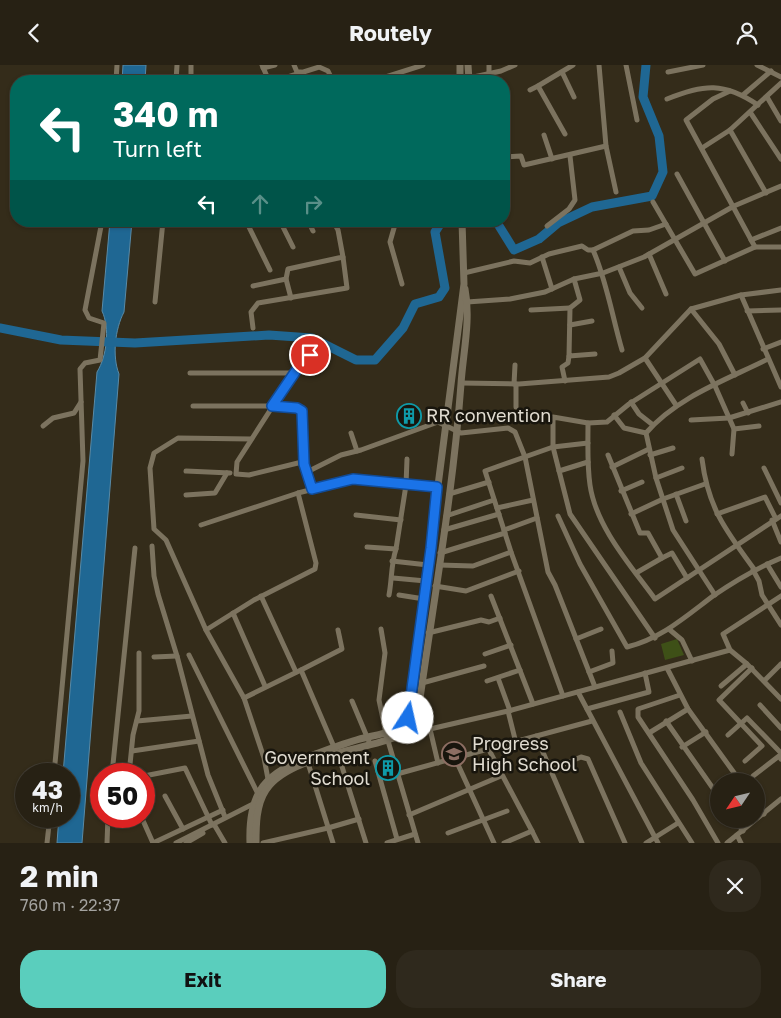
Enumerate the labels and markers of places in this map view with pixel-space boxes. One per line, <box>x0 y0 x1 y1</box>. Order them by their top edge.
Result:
pin <box>289 334 331 376</box>
building icon: RR convention <box>396 403 422 429</box>
place label: RR convention <box>426 404 551 426</box>
place label: Progress High School <box>472 732 577 775</box>
school or university icon: Progress High School <box>441 741 467 767</box>
place label: Government School <box>264 746 370 789</box>
building icon: Government School <box>375 755 401 781</box>

